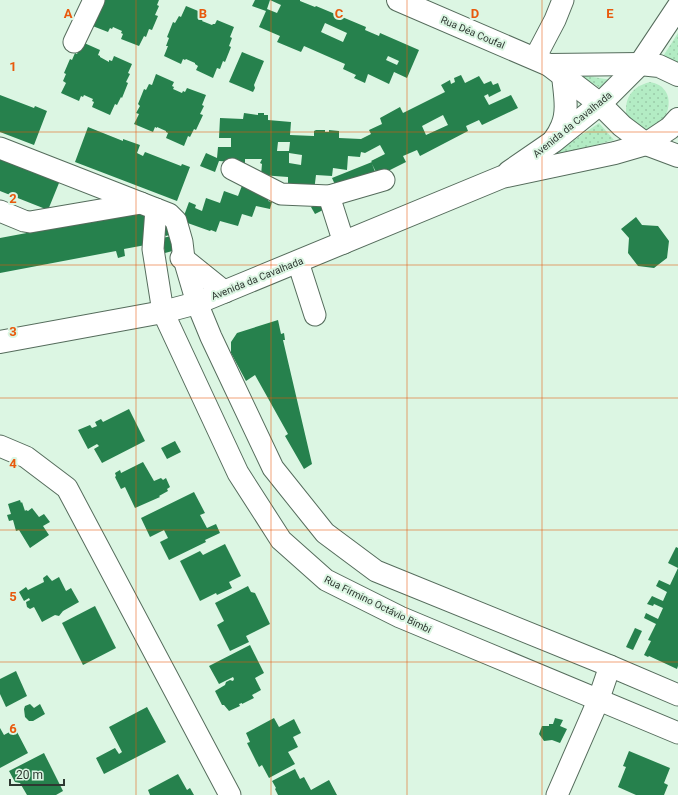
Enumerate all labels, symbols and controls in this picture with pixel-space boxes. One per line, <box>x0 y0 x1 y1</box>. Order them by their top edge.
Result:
text: A <box>64 6 73 21</box>
text: B <box>199 6 207 21</box>
text: C <box>335 6 344 21</box>
text: E <box>606 6 614 21</box>
street label: Rua Déa Coufal <box>439 13 507 51</box>
text: 1 <box>9 59 17 74</box>
street label: Avenida da Cavalhada <box>531 89 614 159</box>
text: 2 <box>9 191 17 206</box>
street label: Avenida da Cavalhada <box>210 255 305 302</box>
text: 3 <box>9 324 17 339</box>
text: 4 <box>9 456 17 471</box>
street label: Rua Firmino Octávio Bimbi <box>323 574 433 635</box>
text: 5 <box>9 589 17 604</box>
text: 6 <box>9 721 17 736</box>
scale bar <box>10 761 64 787</box>
text: 20 m <box>16 768 43 782</box>

